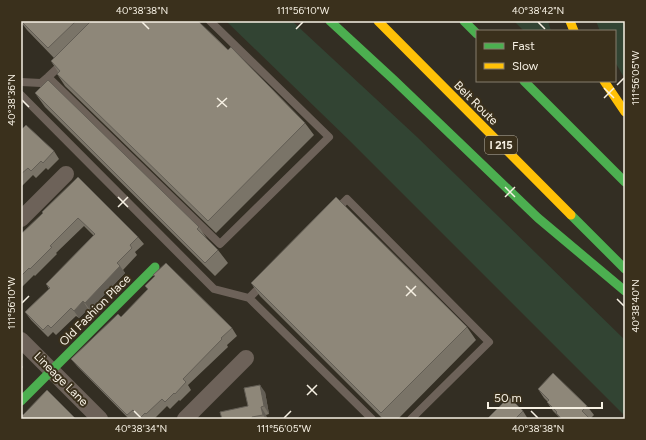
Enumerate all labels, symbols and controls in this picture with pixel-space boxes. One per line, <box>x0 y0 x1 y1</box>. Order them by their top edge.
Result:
text: 40°38'38"N <box>116 4 168 17</box>
text: 111°56'10"W <box>277 4 330 17</box>
text: 40°38'42"N <box>512 4 564 17</box>
legend <box>476 30 616 82</box>
text: Fast <box>512 39 535 53</box>
text: 111°56'05"W <box>629 50 642 105</box>
text: Slow <box>512 59 539 73</box>
text: 40°38'36"N <box>5 74 18 126</box>
street label: Belt Route <box>451 78 501 128</box>
road number: I 215 <box>485 136 517 154</box>
street label: Old Fashion Place <box>56 271 134 349</box>
text: 111°56'10"W <box>5 276 18 329</box>
text: 40°38'40"N <box>629 279 642 333</box>
street label: Lineage Lane <box>31 349 91 409</box>
scale bar <box>488 384 602 410</box>
text: 50 m <box>494 391 522 405</box>
text: 40°38'34"N <box>115 422 167 435</box>
text: 111°56'05"W <box>257 422 312 435</box>
text: 40°38'38"N <box>512 422 564 435</box>

